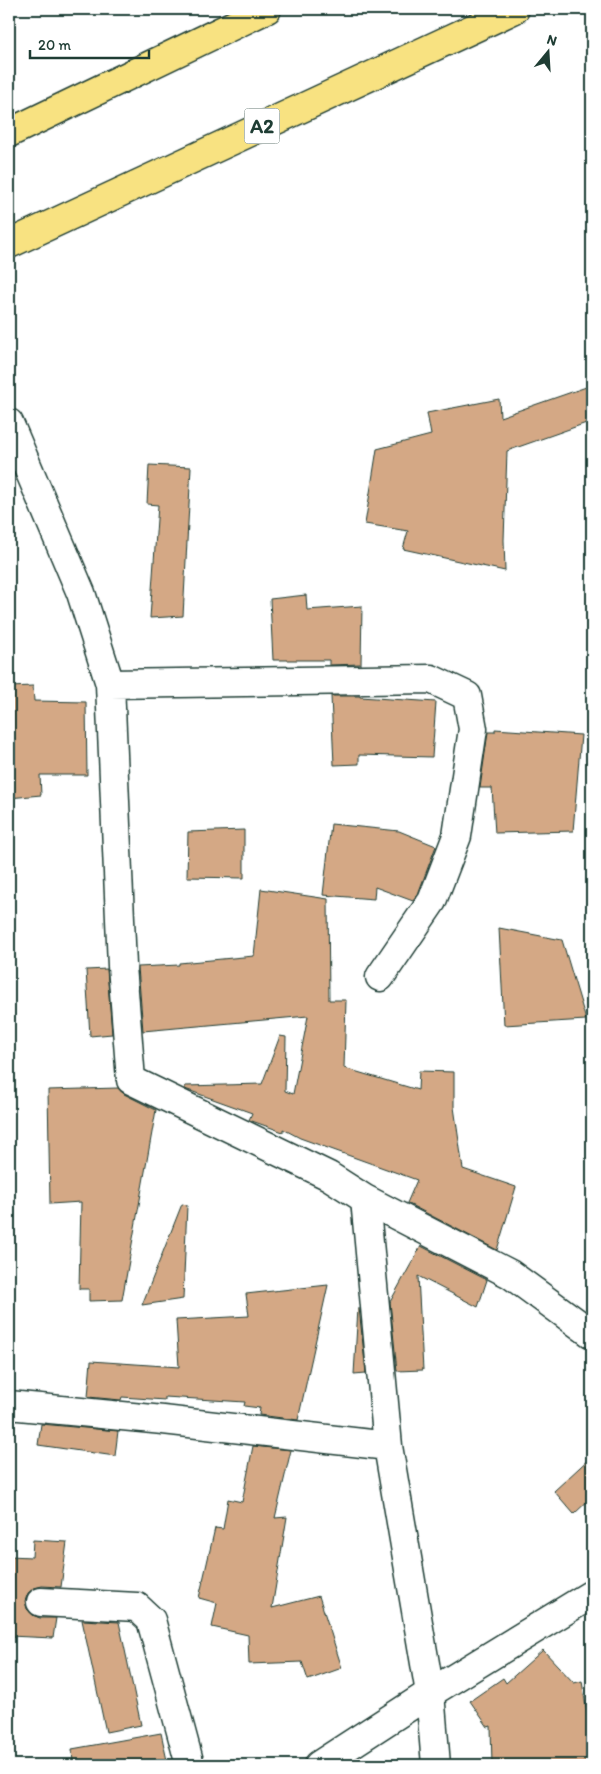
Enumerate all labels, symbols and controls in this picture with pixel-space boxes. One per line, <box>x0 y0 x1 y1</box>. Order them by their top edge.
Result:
scale bar <box>30 28 149 60</box>
north arrow <box>524 28 574 78</box>
text: N <box>545 31 559 50</box>
text: 20 m <box>38 36 72 54</box>
road number: A2 <box>244 108 280 144</box>

